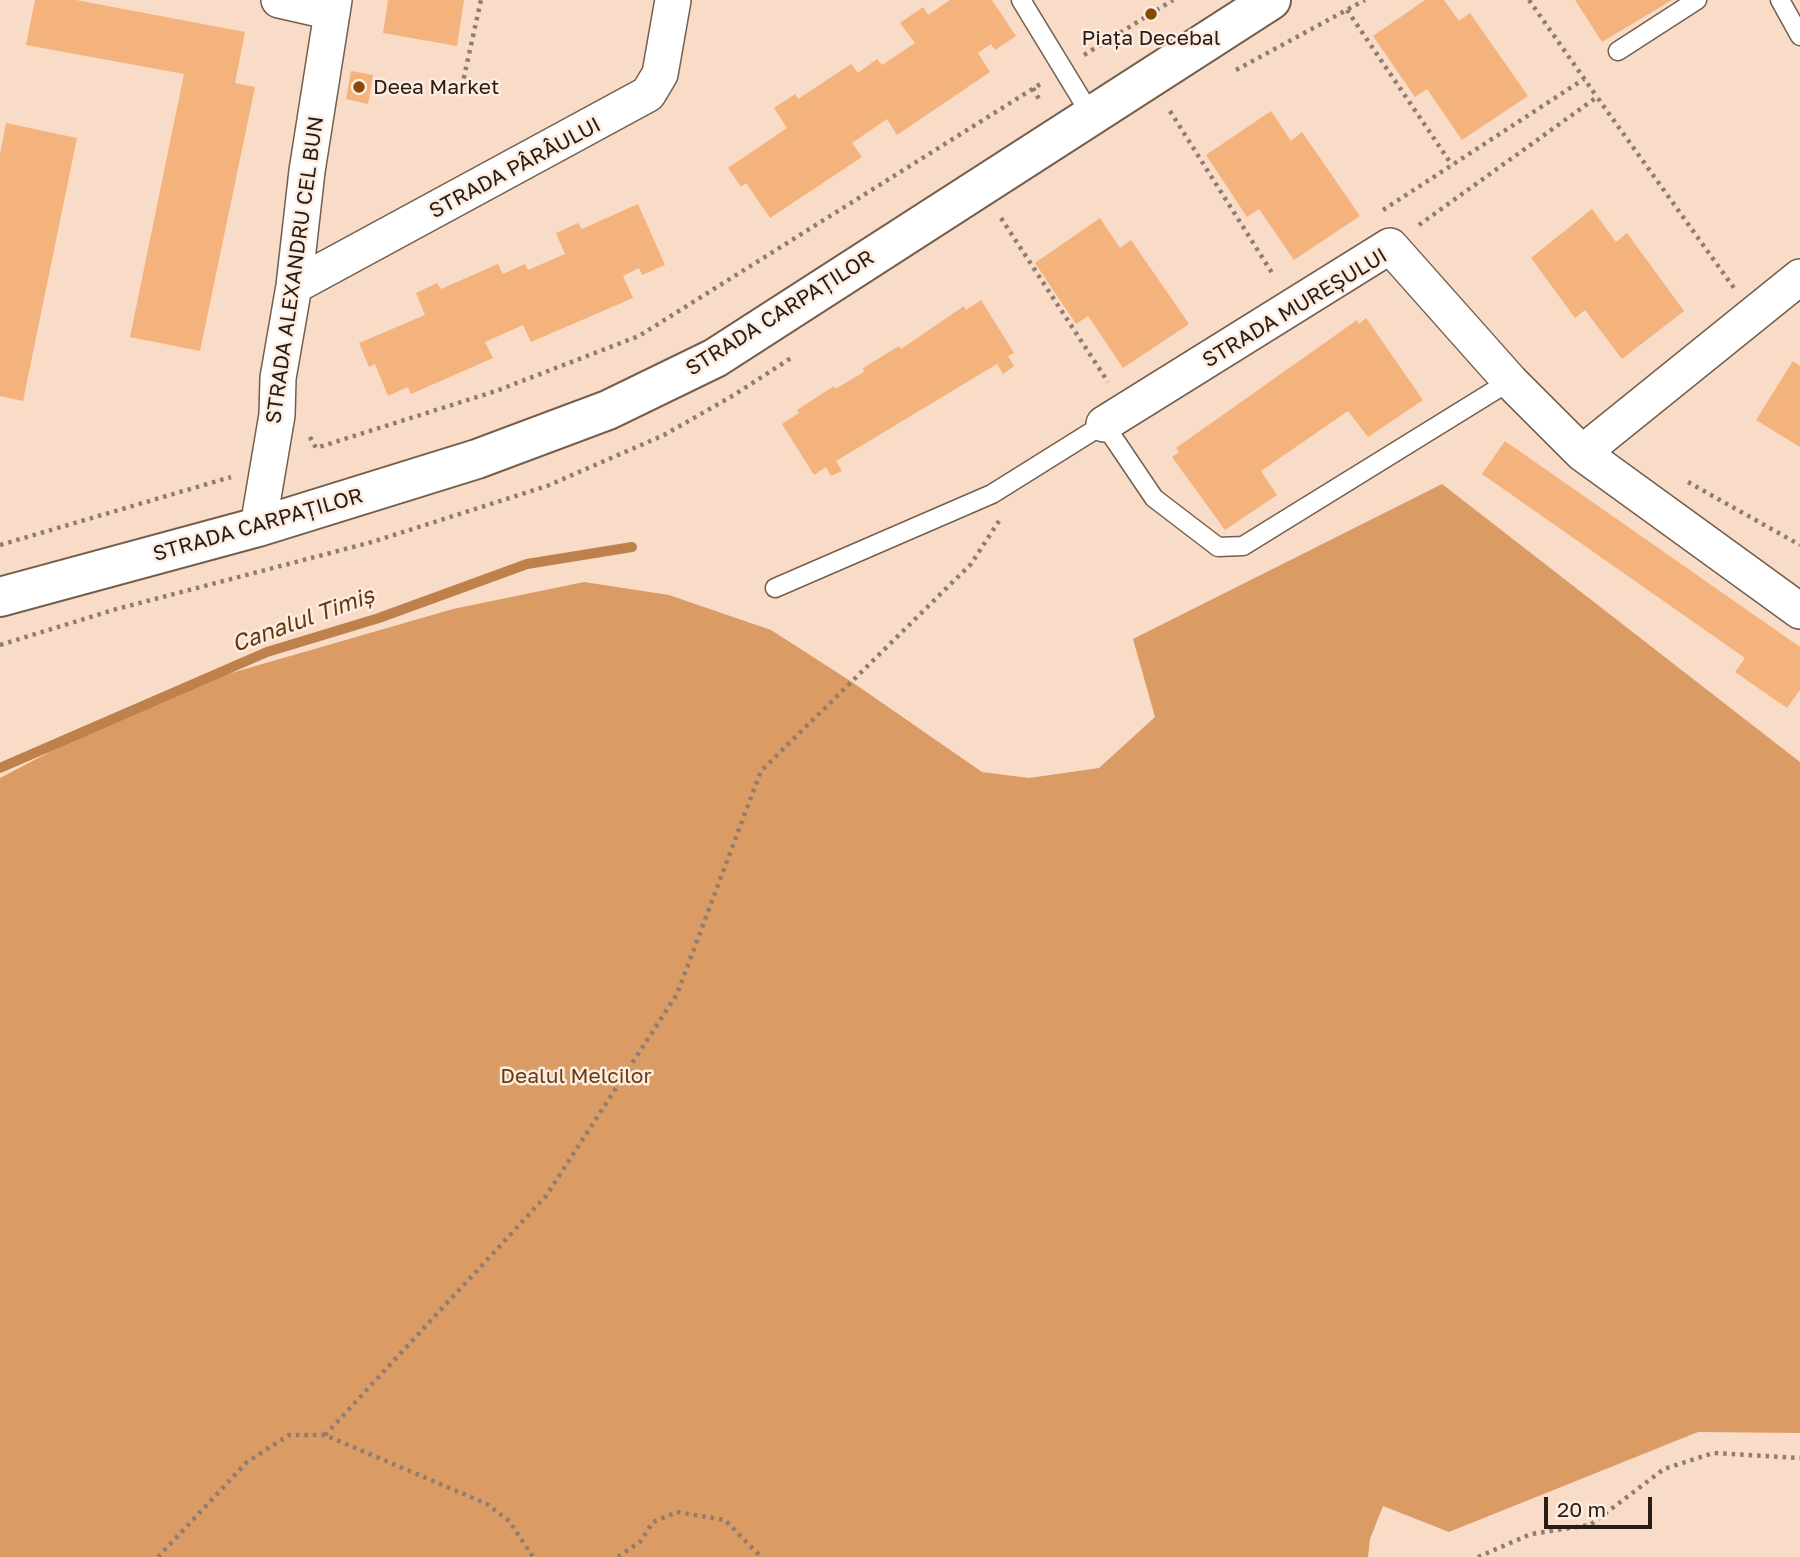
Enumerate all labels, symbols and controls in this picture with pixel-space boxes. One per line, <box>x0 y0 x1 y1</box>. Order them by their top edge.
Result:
marker: Piața Decebal <box>1143 6 1159 22</box>
place label: Piața Decebal <box>1082 25 1220 51</box>
place label: Deea Market <box>373 74 499 100</box>
marker: Deea Market <box>351 79 367 95</box>
street label: STRADA PÂRÂULUI <box>425 112 605 224</box>
street label: STRADA ALEXANDRU CEL BUN <box>261 115 329 425</box>
street label: STRADA MUREȘULUI <box>1198 243 1392 373</box>
street label: STRADA CARPAȚILOR <box>681 245 879 381</box>
street label: STRADA CARPAȚILOR <box>150 483 366 567</box>
water label: Canalul Timiș <box>228 582 378 658</box>
park label: Dealul Melcilor <box>500 1063 652 1089</box>
scale bar <box>1548 1484 1657 1528</box>
text: 20 m <box>1557 1496 1606 1522</box>

